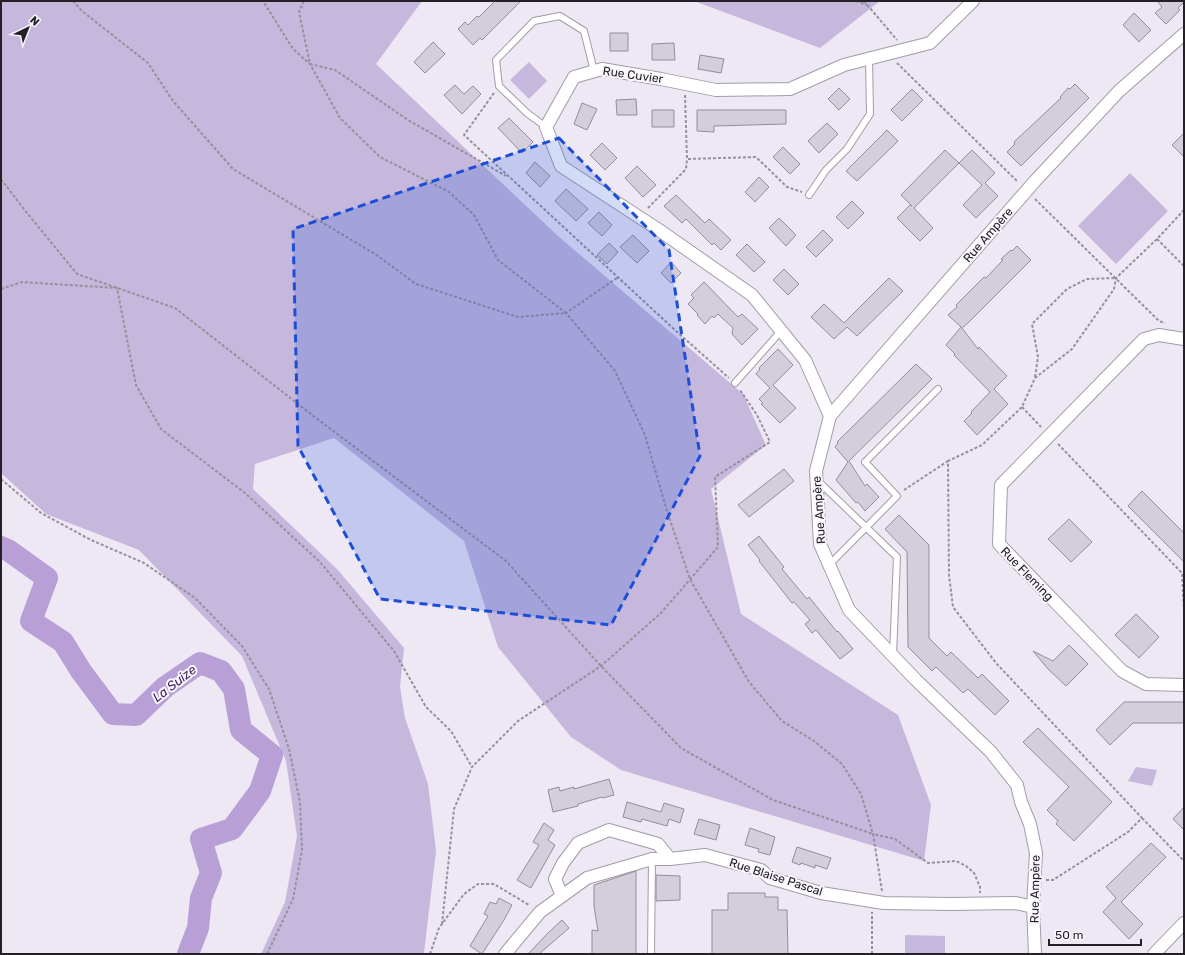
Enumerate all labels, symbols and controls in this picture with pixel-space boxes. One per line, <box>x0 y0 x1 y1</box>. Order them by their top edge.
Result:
north arrow <box>8 8 48 48</box>
text: N <box>27 14 42 29</box>
street label: Rue Cuvier <box>602 64 665 86</box>
street label: Rue Ampère <box>960 204 1016 265</box>
street label: Rue Ampère <box>810 475 828 544</box>
street label: Rue Fleming <box>998 544 1056 604</box>
water label: La Suize <box>150 662 199 705</box>
street label: Rue Blaise Pascal <box>727 855 825 899</box>
street label: Rue Ampère <box>1027 855 1043 923</box>
scale bar <box>1049 921 1141 947</box>
text: 50 m <box>1055 928 1083 942</box>

